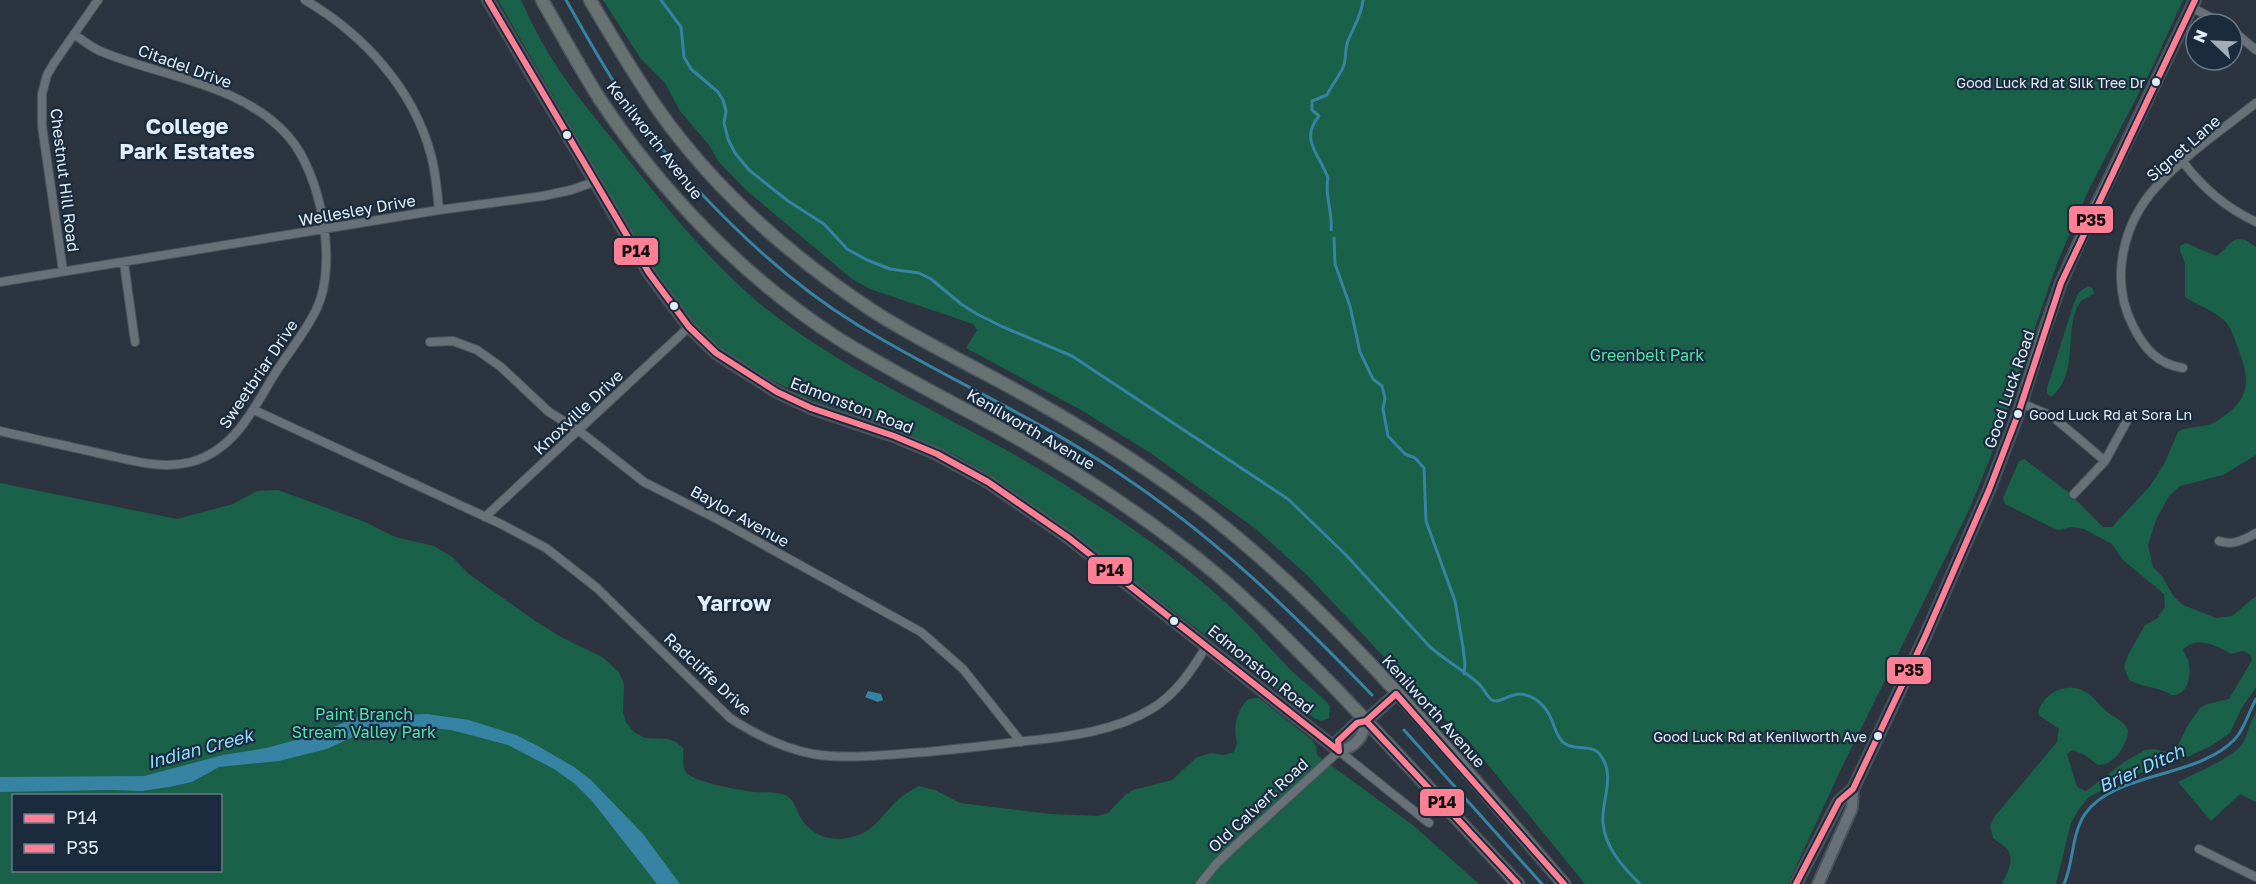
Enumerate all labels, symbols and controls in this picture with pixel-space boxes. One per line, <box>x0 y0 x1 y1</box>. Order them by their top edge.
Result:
north arrow <box>2184 12 2244 72</box>
text: N <box>2189 27 2212 46</box>
street label: Citadel Drive <box>135 40 235 92</box>
place label: Good Luck Rd at Silk Tree Dr <box>1956 74 2146 91</box>
marker: Good Luck Rd at Silk Tree Dr <box>2150 76 2162 88</box>
street label: Kenilworth Avenue <box>603 77 707 203</box>
street label: Chestnut Hill Road <box>46 107 84 253</box>
street label: Signet Lane <box>2142 110 2224 186</box>
district label: College Park Estates <box>119 112 255 164</box>
unlabelled marker <box>561 129 573 141</box>
street label: Wellesley Drive <box>297 190 417 230</box>
line badge: P35 <box>2068 205 2114 234</box>
text: P35 <box>2076 210 2106 230</box>
line badge: P14 <box>613 237 659 266</box>
text: P14 <box>622 241 650 261</box>
unlabelled marker <box>668 300 680 312</box>
street label: Sweetbriar Drive <box>214 316 302 432</box>
street label: Good Luck Road <box>1979 327 2039 451</box>
park label: Greenbelt Park <box>1590 345 1704 365</box>
street label: Knoxville Drive <box>529 365 627 459</box>
street label: Edmonston Road <box>787 372 917 438</box>
street label: Kenilworth Avenue <box>963 384 1099 474</box>
place label: Good Luck Rd at Sora Ln <box>2029 406 2192 423</box>
marker: Good Luck Rd at Sora Ln <box>2012 408 2024 420</box>
street label: Baylor Avenue <box>687 481 793 551</box>
line badge: P14 <box>1087 556 1133 585</box>
text: P14 <box>1096 560 1124 580</box>
district label: Yarrow <box>697 589 772 616</box>
unlabelled marker <box>1168 615 1180 627</box>
street label: Edmonston Road <box>1204 620 1318 718</box>
street label: Radcliffe Drive <box>660 628 756 720</box>
street label: Kenilworth Avenue <box>1378 651 1490 771</box>
line badge: P35 <box>1886 656 1932 685</box>
text: P35 <box>1894 660 1924 680</box>
park label: Paint Branch Stream Valley Park <box>292 704 436 742</box>
water label: Indian Creek <box>145 723 257 773</box>
place label: Good Luck Rd at Kenilworth Ave <box>1653 728 1867 745</box>
marker: Good Luck Rd at Kenilworth Ave <box>1872 730 1884 742</box>
water label: Brier Ditch <box>2095 739 2188 797</box>
street label: Old Calvert Road <box>1204 754 1312 856</box>
line badge: P14 <box>1419 788 1465 817</box>
text: P14 <box>1428 792 1456 812</box>
legend <box>12 794 222 872</box>
text: P14 <box>66 806 98 828</box>
text: P35 <box>66 836 99 858</box>

